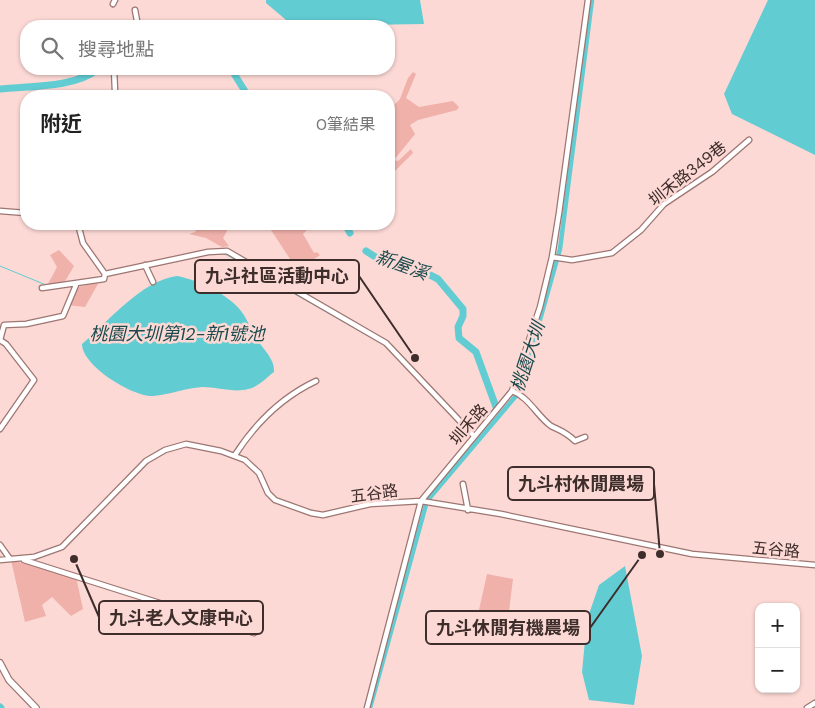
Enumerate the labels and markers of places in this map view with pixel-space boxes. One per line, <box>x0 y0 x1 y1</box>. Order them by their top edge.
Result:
callout: 九斗社區活動中心 <box>195 260 359 293</box>
callout: 九斗村休閒農場 <box>508 467 654 500</box>
callout: 九斗老人文康中心 <box>99 601 263 634</box>
callout: 九斗休閒有機農場 <box>426 611 590 644</box>

